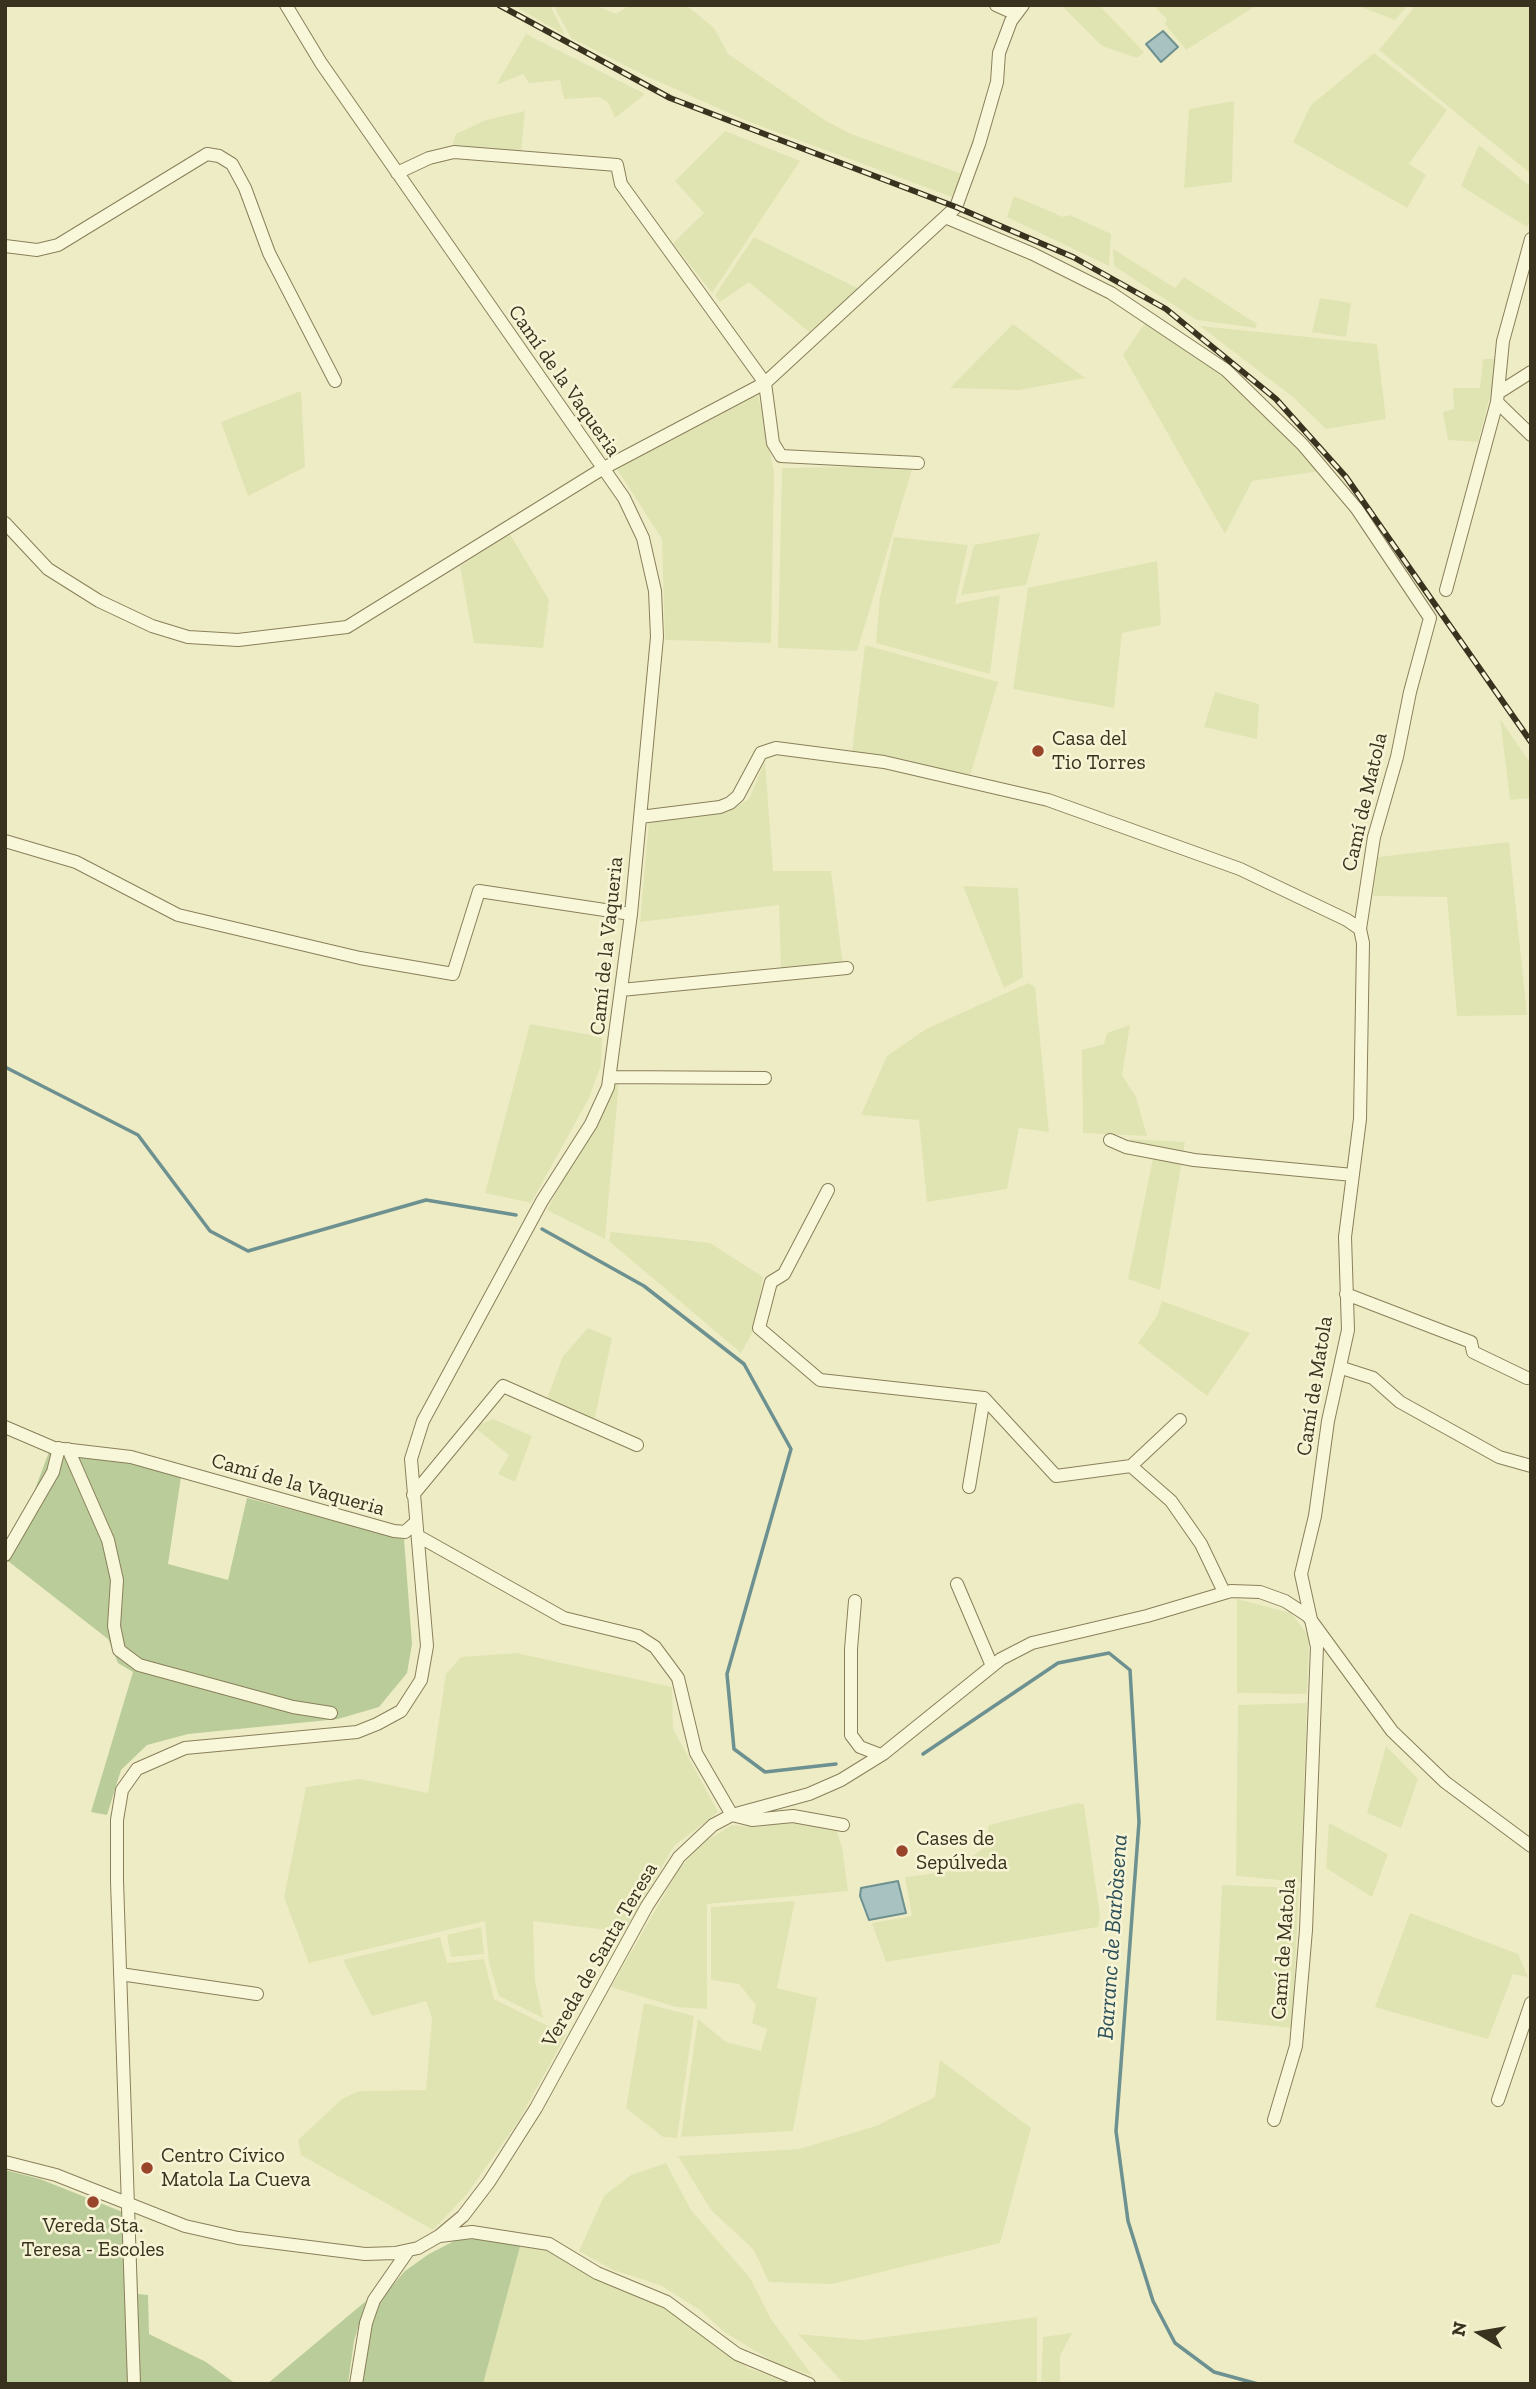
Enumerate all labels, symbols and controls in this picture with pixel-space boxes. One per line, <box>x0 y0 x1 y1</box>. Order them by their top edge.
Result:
street label: Camí de la Vaqueria <box>502 300 626 462</box>
place label: Casa del Tio Torres <box>1052 726 1146 776</box>
street label: Camí de Matola <box>1337 730 1393 874</box>
marker: Casa del Tio Torres <box>1030 743 1046 759</box>
street label: Camí de la Vaqueria <box>585 856 629 1036</box>
street label: Camí de Matola <box>1291 1314 1339 1458</box>
street label: Camí de la Vaqueria <box>208 1448 388 1522</box>
place label: Cases de Sepúlveda <box>916 1826 1008 1876</box>
water label: Barranc de Barbàsena <box>1092 1833 1134 2041</box>
marker: Cases de Sepúlveda <box>894 1843 910 1859</box>
street label: Vereda de Santa Teresa <box>537 1858 663 2052</box>
street label: Camí de Matola <box>1266 1878 1302 2020</box>
place label: Centro Cívico Matola La Cueva <box>161 2143 311 2193</box>
marker: Centro Cívico Matola La Cueva <box>139 2160 155 2176</box>
marker: Vereda Sta. Teresa - Escoles <box>85 2194 101 2210</box>
place label: Vereda Sta. Teresa - Escoles <box>21 2213 165 2263</box>
north arrow <box>1445 2298 1515 2368</box>
text: N <box>1446 2320 1472 2338</box>

